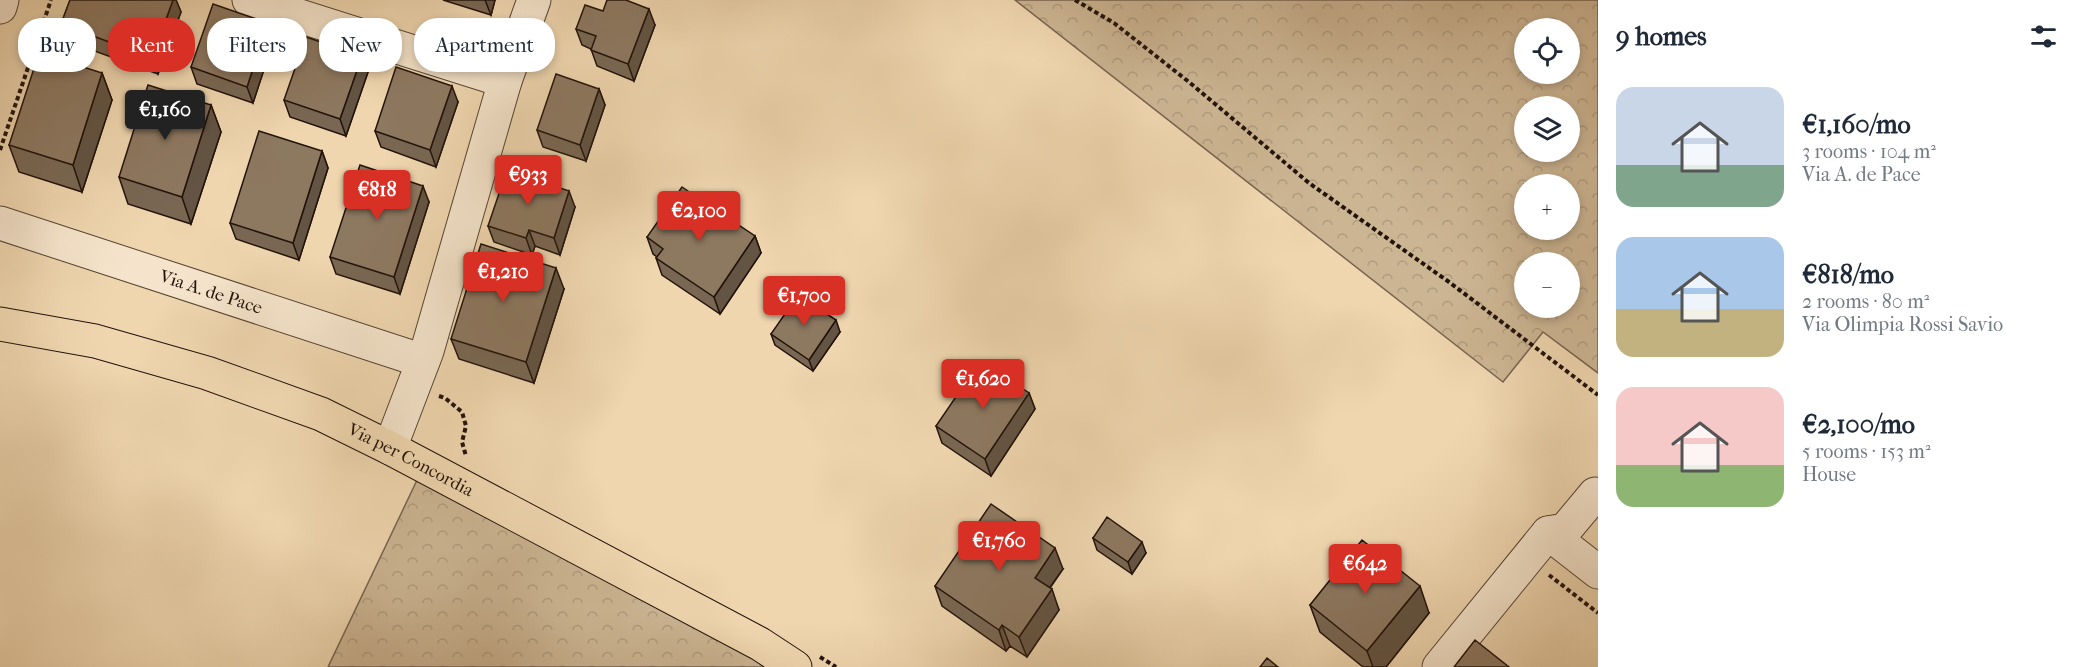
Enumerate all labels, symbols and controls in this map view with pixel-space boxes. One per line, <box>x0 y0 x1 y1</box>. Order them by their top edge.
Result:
chip: Buy <box>18 18 96 72</box>
chip: Rent <box>108 18 195 72</box>
chip: Filters <box>207 18 307 72</box>
chip: New <box>319 18 402 72</box>
chip: Apartment <box>414 18 555 72</box>
map controls <box>1514 18 1580 318</box>
button: locate <box>1514 18 1580 84</box>
icon: filters <box>2027 20 2060 53</box>
text: 9 homes <box>1616 21 1707 52</box>
pin: €1,160 <box>116 90 214 141</box>
button: layers <box>1514 96 1580 162</box>
text: €1,160 <box>139 98 191 121</box>
text: €1,160/mo <box>1802 109 1911 140</box>
icon: home <box>1664 111 1736 183</box>
text: 3 rooms · 104 m² <box>1802 140 1936 163</box>
pin: €933 <box>492 155 564 206</box>
text: €933 <box>509 163 547 186</box>
text: Via A. de Pace <box>1802 163 1921 186</box>
pin: €818 <box>341 170 413 221</box>
button: + <box>1514 174 1580 240</box>
text: €818 <box>357 178 397 201</box>
pin: €2,100 <box>650 191 748 242</box>
text: €2,100 <box>671 199 727 222</box>
pin: €1,210 <box>454 252 552 303</box>
button: − <box>1514 252 1580 318</box>
text: €818/mo <box>1802 259 1894 290</box>
text: €1,210 <box>477 260 529 283</box>
icon: home <box>1664 261 1736 333</box>
street label: Via A. de Pace <box>156 265 265 318</box>
pin: €1,700 <box>755 276 853 327</box>
text: €1,700 <box>777 284 831 307</box>
text: 2 rooms · 80 m² <box>1802 290 1929 313</box>
text: Via Olimpia Rossi Savio <box>1802 313 2003 336</box>
pin: €1,620 <box>934 359 1032 410</box>
text: €1,620 <box>955 367 1011 390</box>
text: €2,100/mo <box>1802 409 1915 440</box>
icon: home <box>1664 411 1736 483</box>
street label: Via per Concordia <box>344 418 478 501</box>
text: 5 rooms · 153 m² <box>1802 440 1931 463</box>
text: House <box>1802 463 1856 486</box>
pin: €1,760 <box>950 521 1048 572</box>
text: €1,760 <box>972 529 1026 552</box>
pin: €642 <box>1329 544 1401 595</box>
text: €642 <box>1343 552 1387 575</box>

